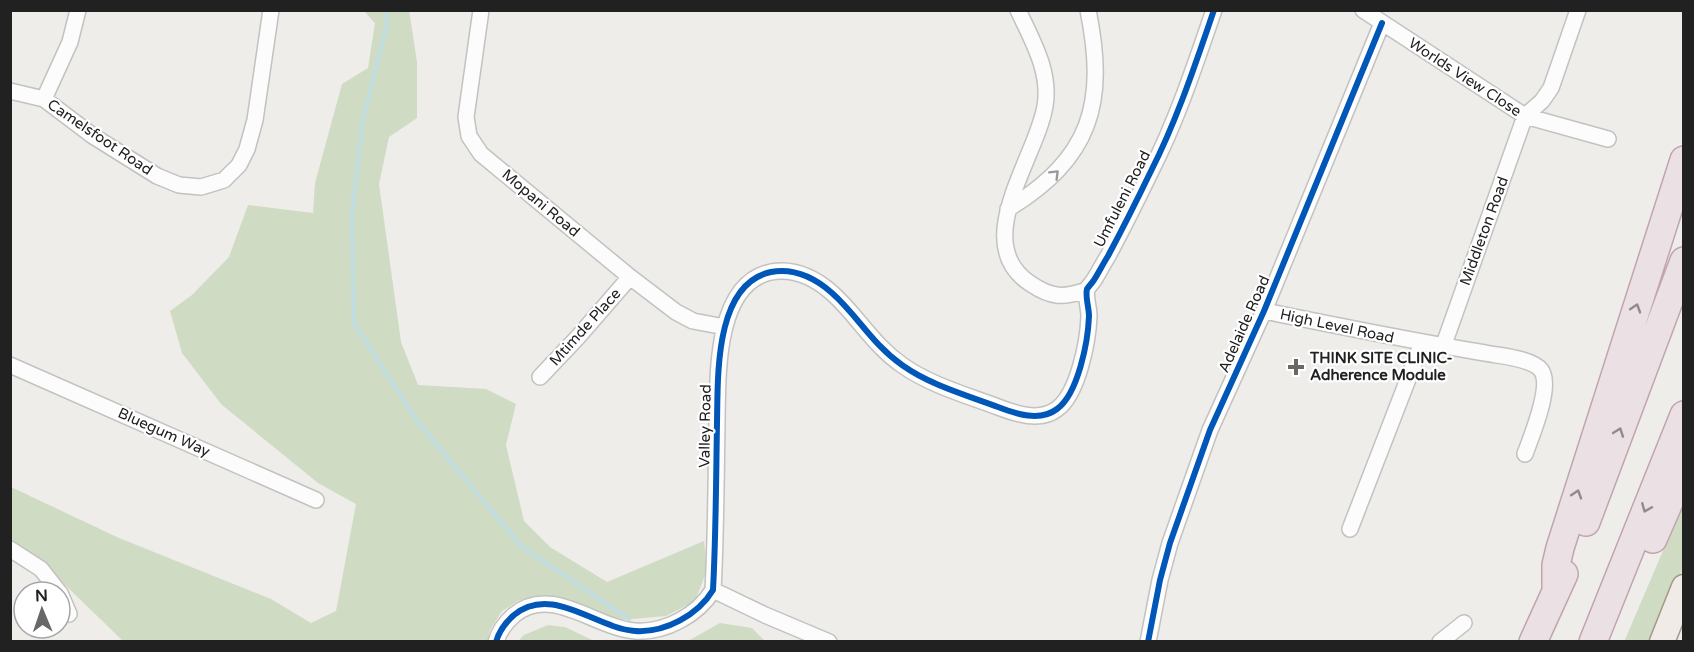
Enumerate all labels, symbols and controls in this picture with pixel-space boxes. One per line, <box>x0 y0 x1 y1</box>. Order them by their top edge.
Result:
street label: Worlds View Close <box>1405 34 1525 120</box>
street label: Camelsfoot Road <box>44 95 156 179</box>
street label: Umfuleni Road <box>1090 148 1154 250</box>
street label: Mopani Road <box>499 165 583 241</box>
one-way arrow <box>1048 170 1058 181</box>
street label: Middleton Road <box>1456 174 1512 288</box>
street label: Adelaide Road <box>1215 273 1273 375</box>
street label: Mtimde Place <box>546 285 624 369</box>
one-way arrow <box>1629 303 1641 314</box>
street label: High Level Road <box>1278 305 1396 347</box>
place label: THINK SITE CLINIC- Adherence Module <box>1309 349 1453 384</box>
marker: THINK SITE CLINIC- Adherence Module <box>1287 358 1305 376</box>
street label: Valley Road <box>695 384 715 468</box>
street label: Bluegum Way <box>115 404 213 460</box>
one-way arrow <box>1612 427 1624 438</box>
one-way arrow <box>1570 489 1582 500</box>
one-way arrow <box>1641 502 1653 513</box>
north arrow <box>12 580 72 640</box>
text: N <box>35 586 48 606</box>

